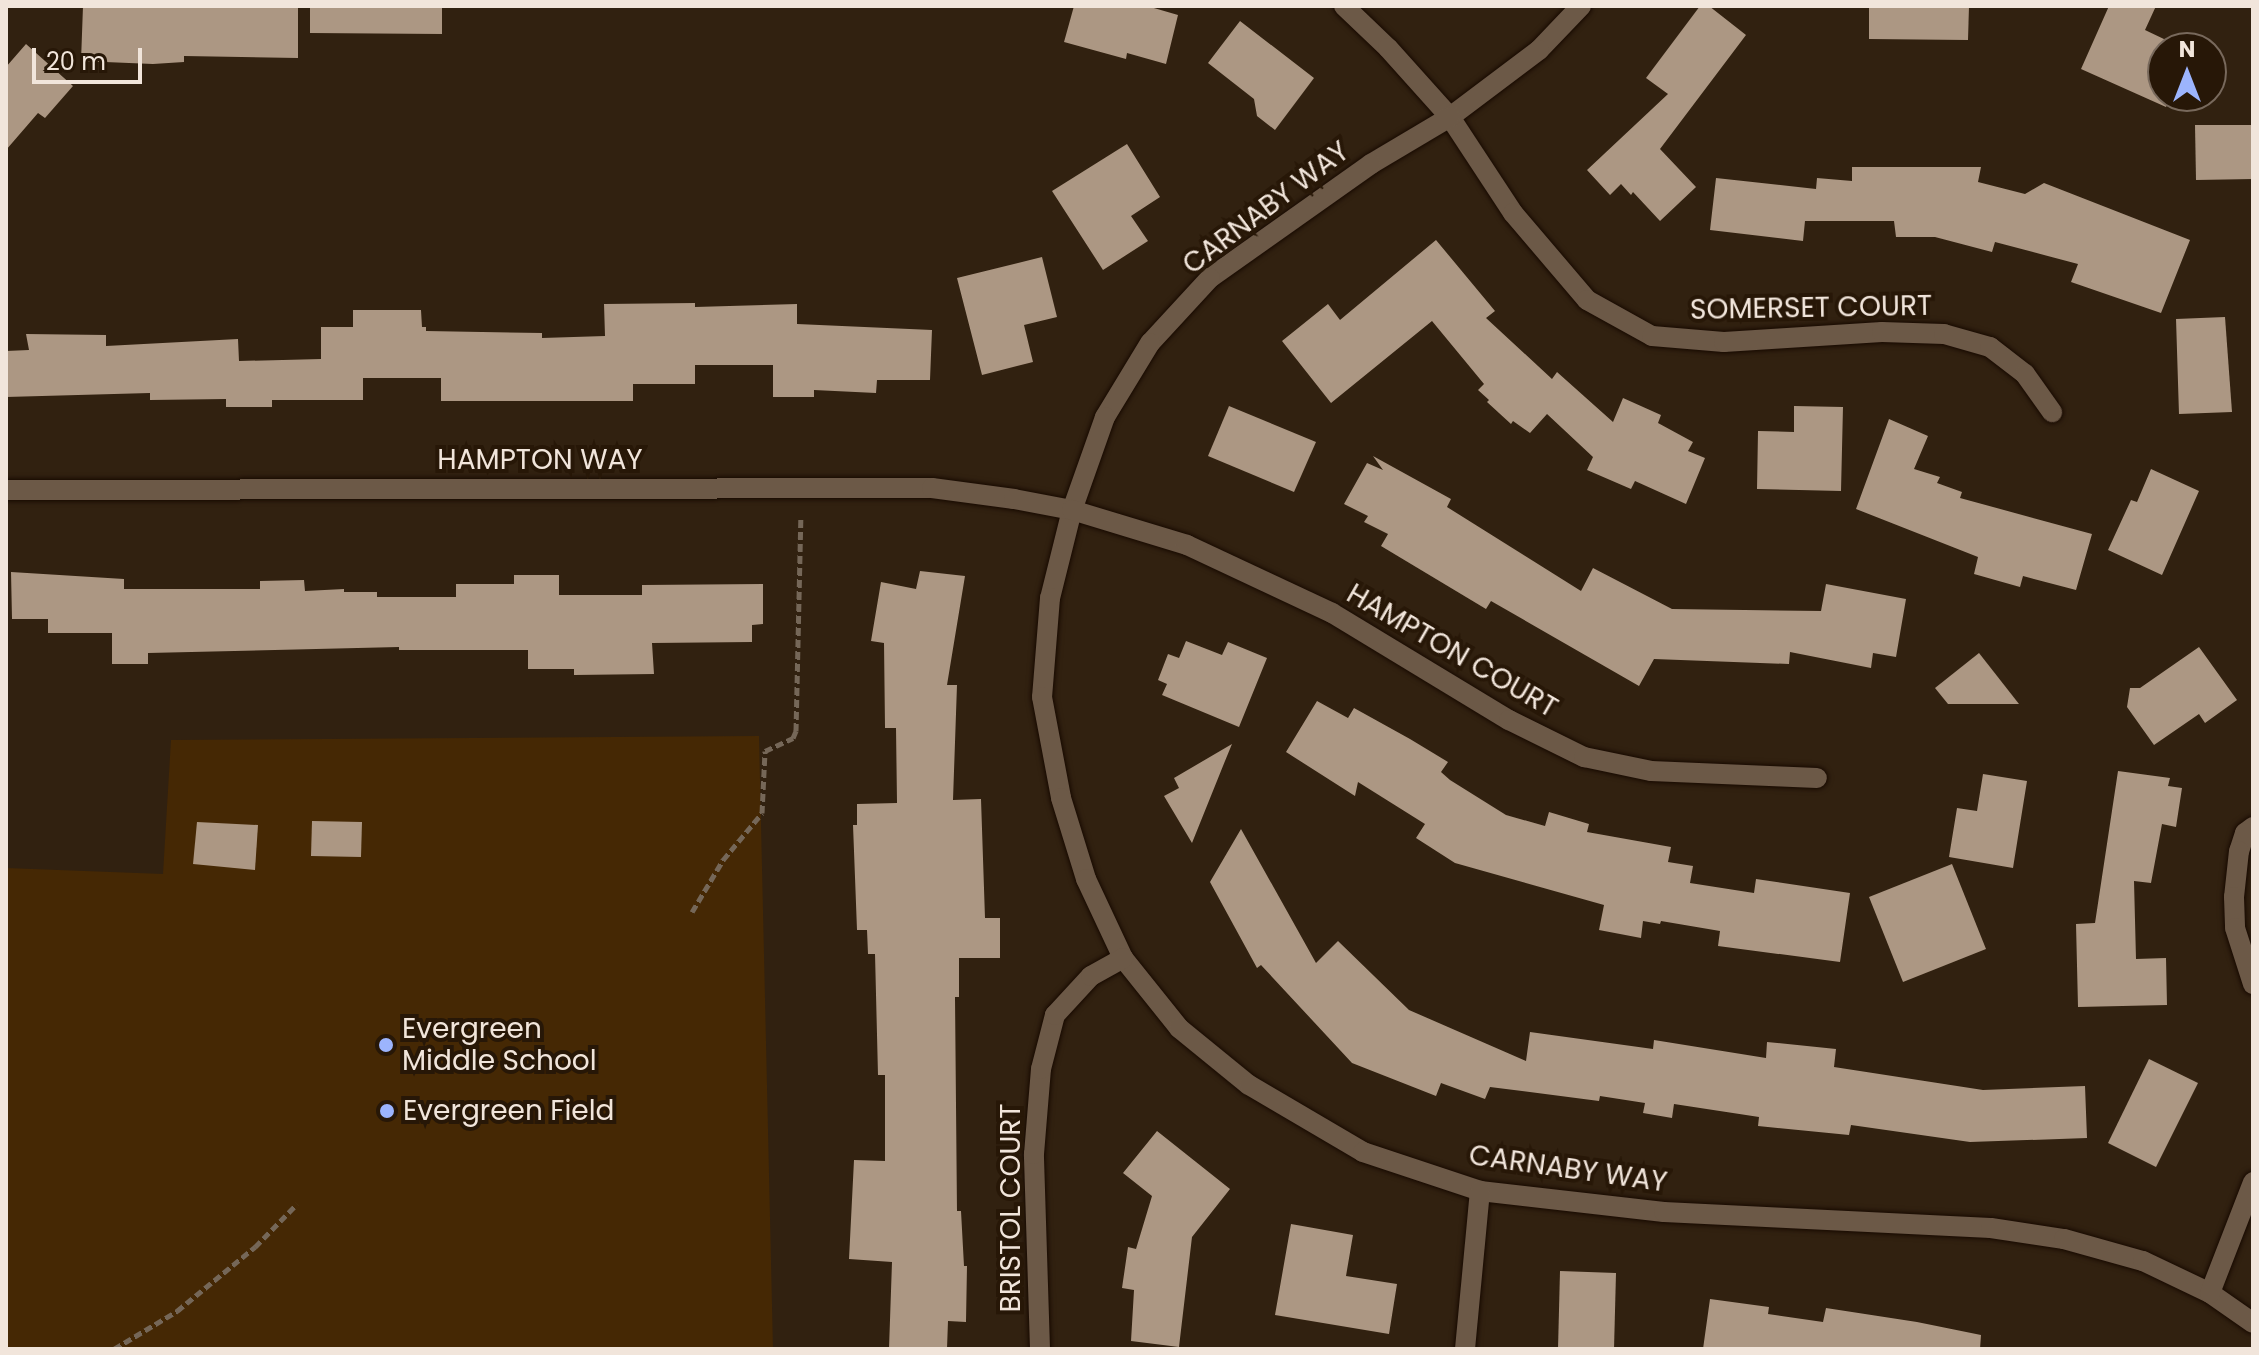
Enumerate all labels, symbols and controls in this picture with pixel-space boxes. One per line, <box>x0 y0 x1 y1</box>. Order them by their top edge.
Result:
scale bar <box>36 32 146 82</box>
north arrow <box>2147 32 2227 112</box>
text: N <box>2179 34 2195 65</box>
text: 20 m <box>46 45 106 78</box>
street label: CARNABY WAY <box>1176 135 1356 281</box>
street label: SOMERSET COURT <box>1690 289 1932 327</box>
street label: HAMPTON WAY <box>437 443 643 477</box>
street label: HAMPTON COURT <box>1341 577 1563 725</box>
place label: Evergreen Middle School <box>402 1012 597 1078</box>
marker: Evergreen Middle School <box>377 1036 395 1054</box>
place label: Evergreen Field <box>403 1094 615 1128</box>
marker: Evergreen Field <box>378 1102 396 1120</box>
street label: BRISTOL COURT <box>994 1104 1028 1312</box>
street label: CARNABY WAY <box>1467 1138 1669 1200</box>

